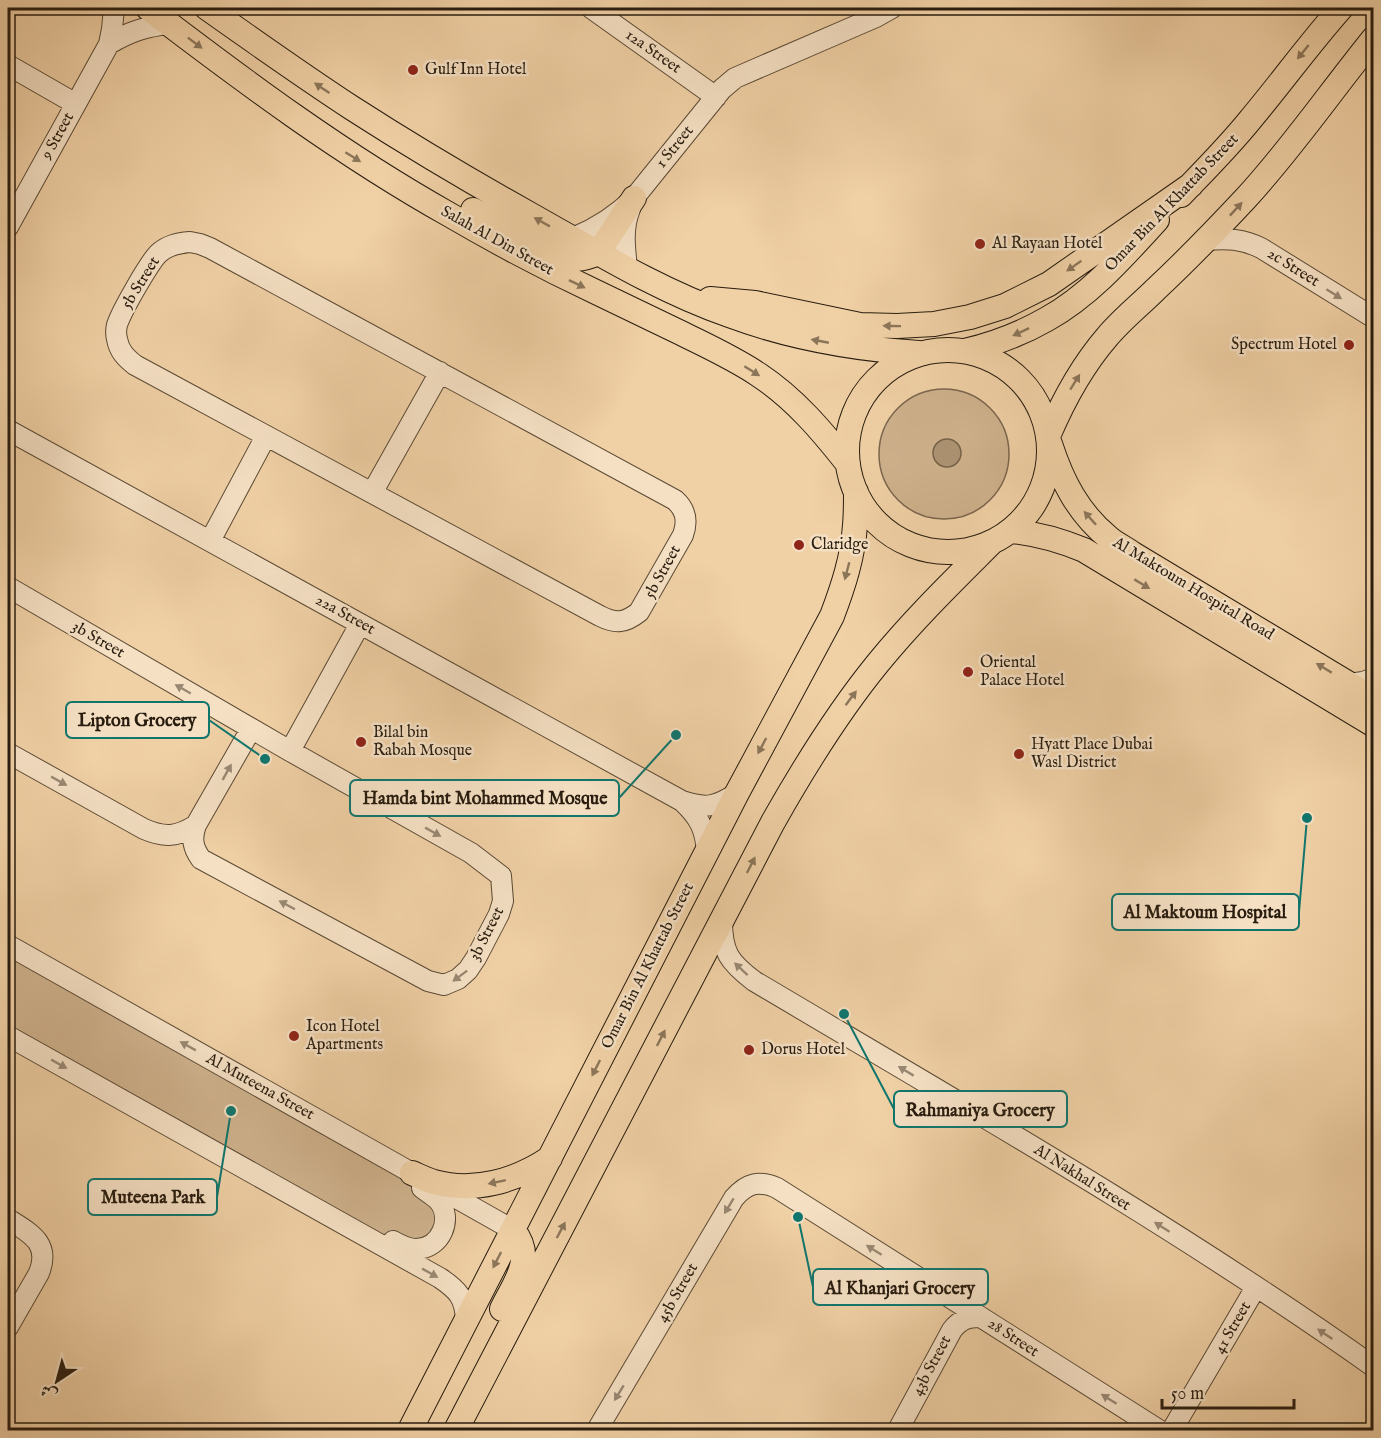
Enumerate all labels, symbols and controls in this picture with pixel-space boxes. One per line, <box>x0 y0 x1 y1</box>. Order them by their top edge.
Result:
street label: 12a Street <box>621 26 685 79</box>
one-way arrow <box>186 37 202 49</box>
one-way arrow <box>1297 44 1310 60</box>
place label: Gulf Inn Hotel <box>425 60 527 80</box>
marker: Gulf Inn Hotel <box>406 63 420 77</box>
one-way arrow <box>314 82 330 94</box>
street label: 9 Street <box>37 109 79 164</box>
street label: 1 Street <box>652 121 699 172</box>
street label: Omar Bin Al Khattab Street <box>1101 129 1244 276</box>
one-way arrow <box>345 151 361 162</box>
street label: Salah Al Din Street <box>437 202 557 281</box>
one-way arrow <box>1228 202 1242 216</box>
one-way arrow <box>534 216 550 227</box>
place label: Al Rayaan Hotel <box>991 234 1103 254</box>
marker: Al Rayaan Hotel <box>973 237 987 251</box>
street label: 2c Street <box>1263 244 1323 292</box>
street label: 5b Street <box>117 253 165 313</box>
one-way arrow <box>1067 260 1083 272</box>
one-way arrow <box>569 279 586 288</box>
one-way arrow <box>1326 288 1342 299</box>
one-way arrow <box>883 321 902 331</box>
one-way arrow <box>1012 327 1029 336</box>
place label: Spectrum Hotel <box>1231 335 1338 355</box>
one-way arrow <box>810 336 829 345</box>
marker: Spectrum Hotel <box>1342 338 1356 352</box>
one-way arrow <box>744 365 760 376</box>
one-way arrow <box>1070 374 1081 390</box>
one-way arrow <box>1084 511 1097 526</box>
street label: Al Maktoum Hospital Road <box>1108 532 1278 645</box>
place label: Claridge <box>811 535 868 555</box>
marker: Claridge <box>792 538 806 552</box>
street label: 5b Street <box>640 542 686 602</box>
one-way arrow <box>842 562 852 580</box>
one-way arrow <box>1134 579 1150 590</box>
street label: 22a Street <box>312 590 379 640</box>
street label: 3b Street <box>68 617 128 663</box>
place label: Oriental Palace Hotel <box>980 653 1065 691</box>
one-way arrow <box>1316 663 1332 674</box>
marker: Oriental Palace Hotel <box>961 665 975 679</box>
one-way arrow <box>174 684 191 694</box>
one-way arrow <box>845 691 857 707</box>
callout: Lipton Grocery <box>66 702 209 738</box>
text: Lipton Grocery <box>78 710 197 733</box>
place label: Bilal bin Rabah Mosque <box>373 723 472 761</box>
marker: Bilal bin Rabah Mosque <box>354 735 368 749</box>
place label: Hyatt Place Dubai Wasl District <box>1031 735 1153 773</box>
one-way arrow <box>757 738 767 755</box>
marker: Hyatt Place Dubai Wasl District <box>1012 747 1026 761</box>
one-way arrow <box>222 763 232 780</box>
one-way arrow <box>50 776 67 786</box>
callout: Hamda bint Mohammed Mosque <box>350 780 619 816</box>
text: Hamda bint Mohammed Mosque <box>363 788 608 811</box>
one-way arrow <box>424 826 441 836</box>
one-way arrow <box>746 856 756 873</box>
street label: Omar Bin Al Khattab Street <box>597 879 699 1053</box>
callout: Al Maktoum Hospital <box>1112 894 1299 930</box>
one-way arrow <box>278 900 295 910</box>
text: Al Maktoum Hospital <box>1123 902 1287 925</box>
street label: 3b Street <box>465 903 509 964</box>
one-way arrow <box>733 962 748 976</box>
one-way arrow <box>452 970 468 982</box>
place label: Icon Hotel Apartments <box>305 1017 383 1055</box>
marker: Icon Hotel Apartments <box>287 1029 301 1043</box>
one-way arrow <box>656 1030 666 1047</box>
place label: Dorus Hotel <box>761 1040 846 1060</box>
one-way arrow <box>179 1041 196 1051</box>
marker: Dorus Hotel <box>742 1043 756 1057</box>
street label: Al Muteena Street <box>201 1049 318 1125</box>
one-way arrow <box>50 1059 67 1069</box>
one-way arrow <box>591 1060 601 1077</box>
one-way arrow <box>898 1066 914 1077</box>
callout: Rahmaniya Grocery <box>894 1091 1067 1127</box>
text: Rahmaniya Grocery <box>905 1100 1056 1123</box>
street label: Al Nakhal Street <box>1029 1140 1135 1216</box>
one-way arrow <box>487 1178 506 1187</box>
callout: Muteena Park <box>88 1179 217 1215</box>
text: Muteena Park <box>101 1187 207 1210</box>
one-way arrow <box>724 1198 735 1214</box>
one-way arrow <box>556 1221 566 1238</box>
one-way arrow <box>1154 1222 1170 1233</box>
one-way arrow <box>865 1244 882 1255</box>
one-way arrow <box>493 1252 502 1269</box>
street label: 45b Street <box>653 1259 703 1326</box>
one-way arrow <box>422 1267 438 1278</box>
callout: Al Khanjari Grocery <box>813 1269 988 1305</box>
text: Al Khanjari Grocery <box>824 1278 976 1301</box>
street label: 41 Street <box>1210 1298 1256 1358</box>
street label: 28 Street <box>984 1314 1043 1362</box>
one-way arrow <box>1318 1328 1334 1340</box>
street label: 43b Street <box>908 1332 956 1400</box>
north arrow <box>27 1351 87 1411</box>
scale bar <box>1162 1372 1294 1410</box>
text: ش <box>37 1379 62 1404</box>
text: 50 m <box>1171 1383 1204 1406</box>
one-way arrow <box>614 1385 625 1401</box>
one-way arrow <box>1101 1394 1117 1405</box>

